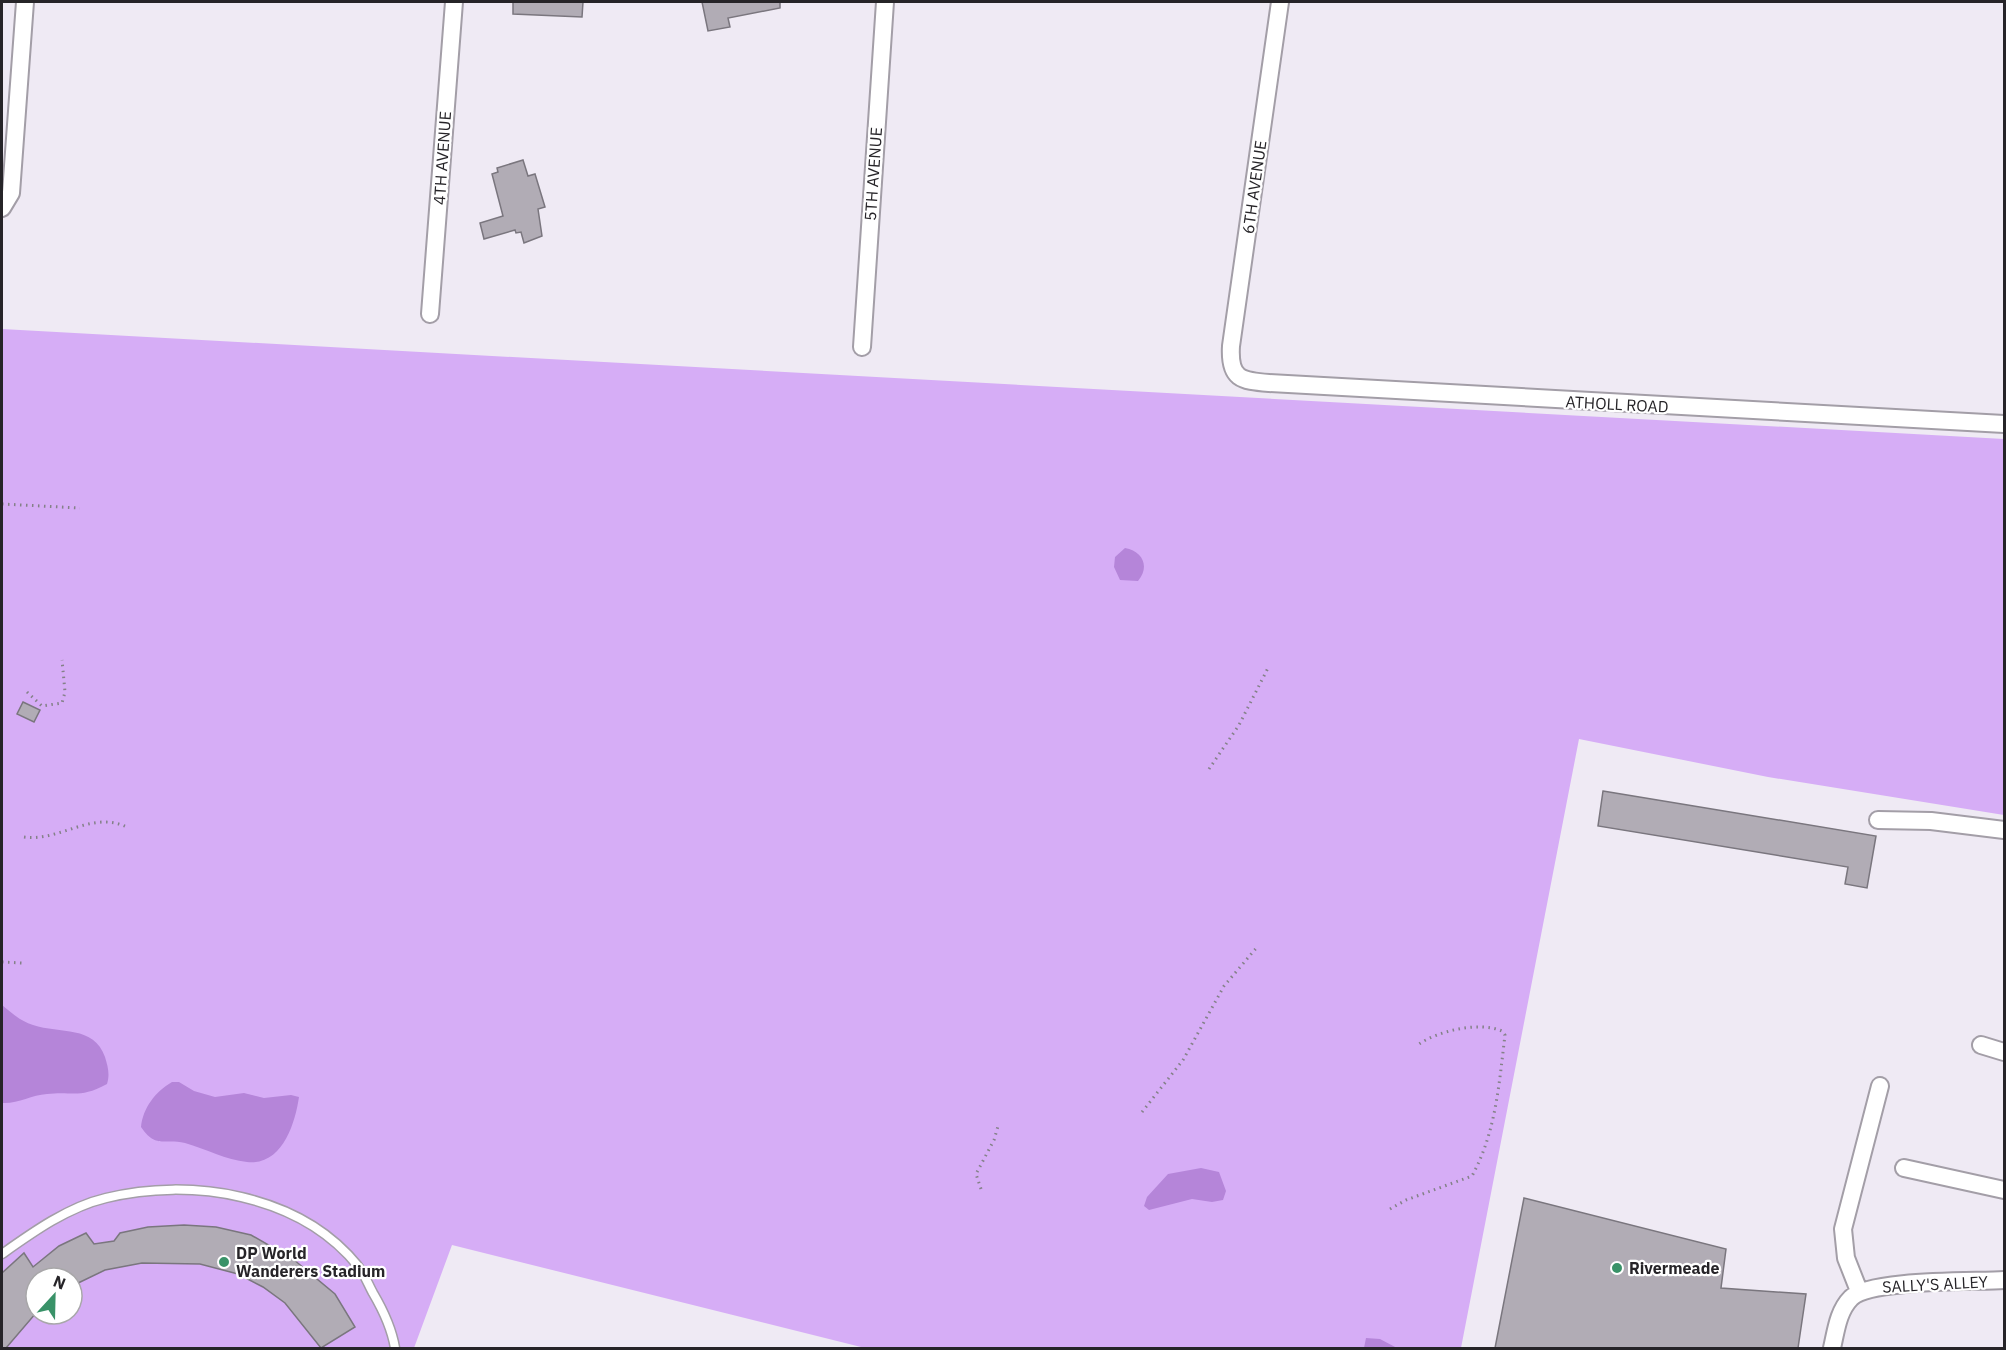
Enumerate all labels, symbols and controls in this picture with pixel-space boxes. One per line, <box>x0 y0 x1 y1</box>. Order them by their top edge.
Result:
street label: 4TH AVENUE <box>429 110 455 206</box>
street label: 5TH AVENUE <box>860 126 886 222</box>
street label: 6TH AVENUE <box>1238 139 1270 235</box>
street label: ATHOLL ROAD <box>1565 391 1669 417</box>
place label: DP World Wanderers Stadium <box>236 1243 385 1281</box>
marker: DP World Wanderers Stadium <box>217 1255 231 1269</box>
place label: Rivermeade <box>1629 1258 1719 1278</box>
marker: Rivermeade <box>1610 1261 1624 1275</box>
north arrow <box>24 1266 84 1326</box>
text: N <box>50 1271 69 1294</box>
street label: SALLY'S ALLEY <box>1882 1271 1989 1297</box>

